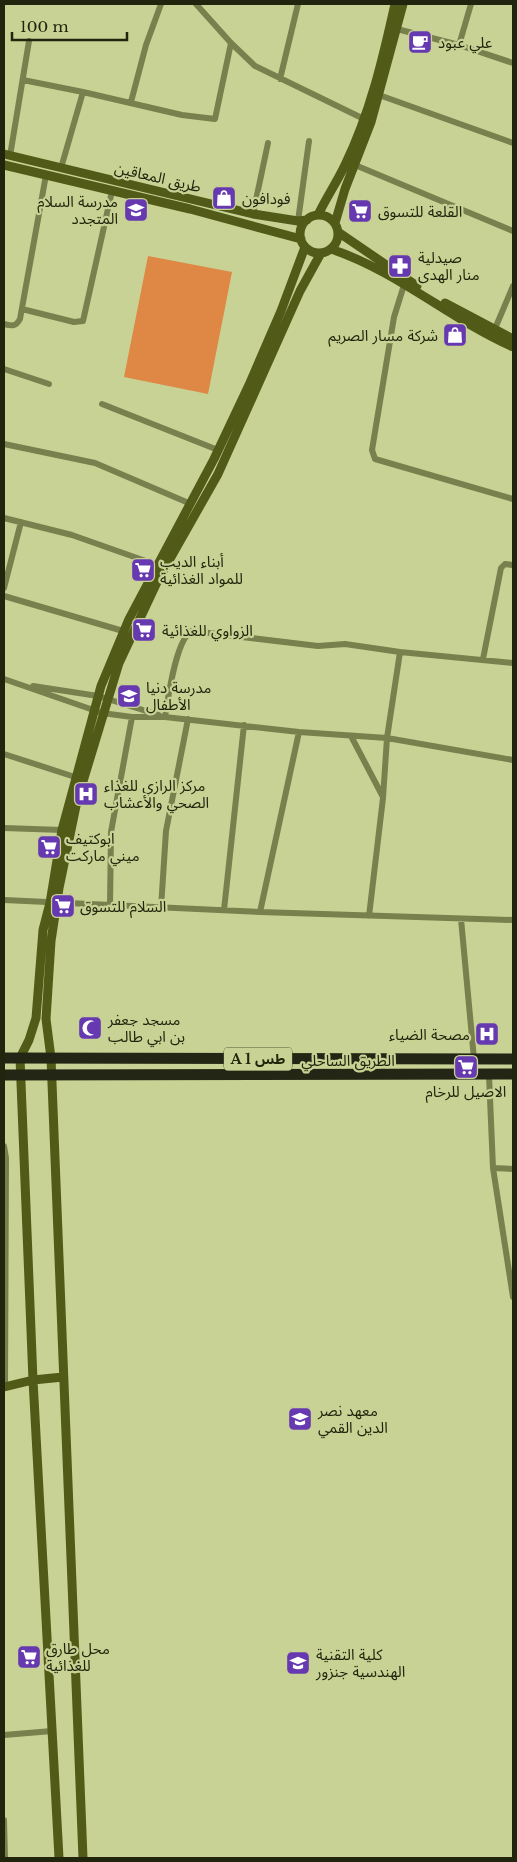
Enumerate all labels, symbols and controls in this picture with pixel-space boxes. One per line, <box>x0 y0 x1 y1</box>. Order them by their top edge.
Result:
scale bar <box>12 10 128 42</box>
text: 100 m <box>20 17 69 36</box>
cafe icon: علي عبود <box>407 29 433 55</box>
place label: علي عبود <box>438 33 493 54</box>
street label: طريق المعاقين <box>113 158 203 197</box>
shop icon: فودافون <box>211 185 237 211</box>
place label: فودافون <box>242 189 291 208</box>
place label: مدرسة السلام المتجدد <box>37 192 118 228</box>
school or university icon: مدرسة السلام المتجدد <box>123 197 149 223</box>
supermarket icon: القلعة للتسوق <box>347 198 373 224</box>
place label: القلعة للتسوق <box>378 202 462 221</box>
place label: صيدلية منار الهدى <box>418 248 480 284</box>
pharmacy icon: صيدلية منار الهدى <box>387 253 413 279</box>
shop icon: شركة مسار الصريم <box>442 322 468 348</box>
place label: شركة مسار الصريم <box>328 326 438 347</box>
place label: أبناء الديب للمواد الغذائية <box>160 552 243 588</box>
supermarket icon: أبناء الديب للمواد الغذائية <box>130 557 156 583</box>
supermarket icon: الزواوي للغذائية <box>131 617 157 643</box>
place label: الزواوي للغذائية <box>162 621 253 642</box>
place label: مدرسة دنيا الأطفال <box>146 678 211 714</box>
school or university icon: مدرسة دنيا الأطفال <box>116 683 142 709</box>
place label: مركز الرازي للغذاء الصحي والأعشاب <box>104 776 209 814</box>
hospital icon: مركز الرازي للغذاء الصحي والأعشاب <box>73 781 99 807</box>
place label: ابوكتيف ميني ماركت <box>66 829 140 867</box>
supermarket icon: ابوكتيف ميني ماركت <box>36 834 62 860</box>
supermarket icon: السلام للتسوق <box>50 893 76 919</box>
place label: السلام للتسوق <box>80 897 166 918</box>
place label: مسجد جعفر بن ابي طالب <box>107 1010 185 1048</box>
mosque icon: مسجد جعفر بن ابي طالب <box>77 1015 103 1041</box>
hospital icon: مصحة الضياء <box>474 1021 500 1047</box>
place label: مصحة الضياء <box>389 1025 470 1044</box>
road number: A 1 طس <box>224 1048 292 1070</box>
street label: الطريق الساحلي <box>301 1051 395 1072</box>
supermarket icon: الاصيل للرخام <box>453 1054 479 1080</box>
place label: الاصيل للرخام <box>426 1082 506 1103</box>
place label: معهد نصر الدين القمي <box>317 1401 388 1439</box>
school or university icon: معهد نصر الدين القمي <box>287 1406 313 1432</box>
place label: محل طارق للغذائية <box>46 1639 110 1675</box>
supermarket icon: محل طارق للغذائية <box>16 1644 42 1670</box>
place label: كلية التقنية الهندسية جنزور <box>315 1645 405 1681</box>
school or university icon: كلية التقنية الهندسية جنزور <box>285 1650 311 1676</box>

